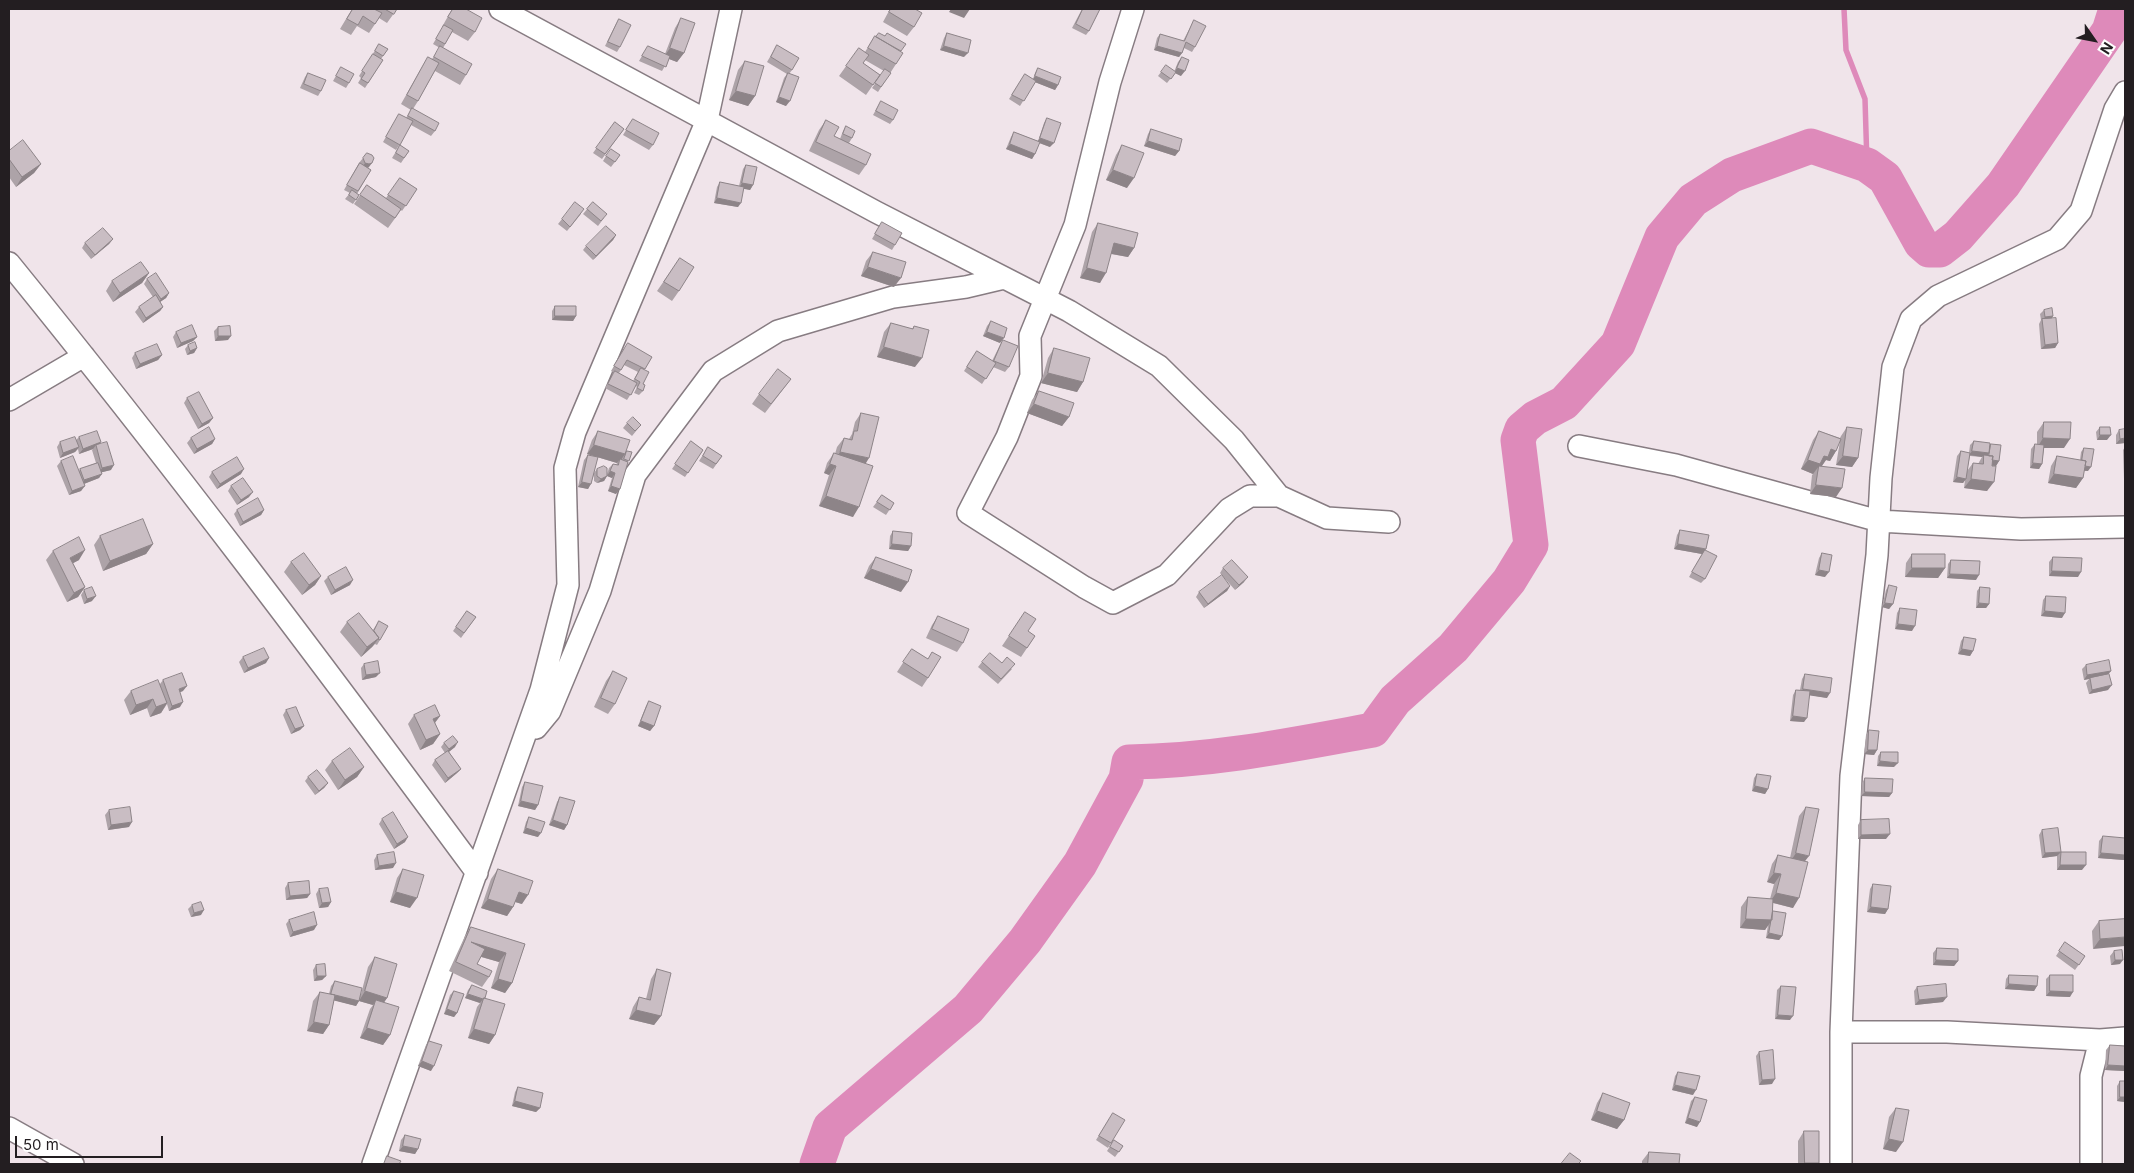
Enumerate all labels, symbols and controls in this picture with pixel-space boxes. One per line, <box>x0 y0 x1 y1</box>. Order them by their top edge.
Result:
north arrow <box>2069 15 2119 65</box>
text: N <box>2097 39 2117 58</box>
scale bar <box>18 1126 165 1158</box>
text: 50 m <box>23 1135 59 1154</box>

